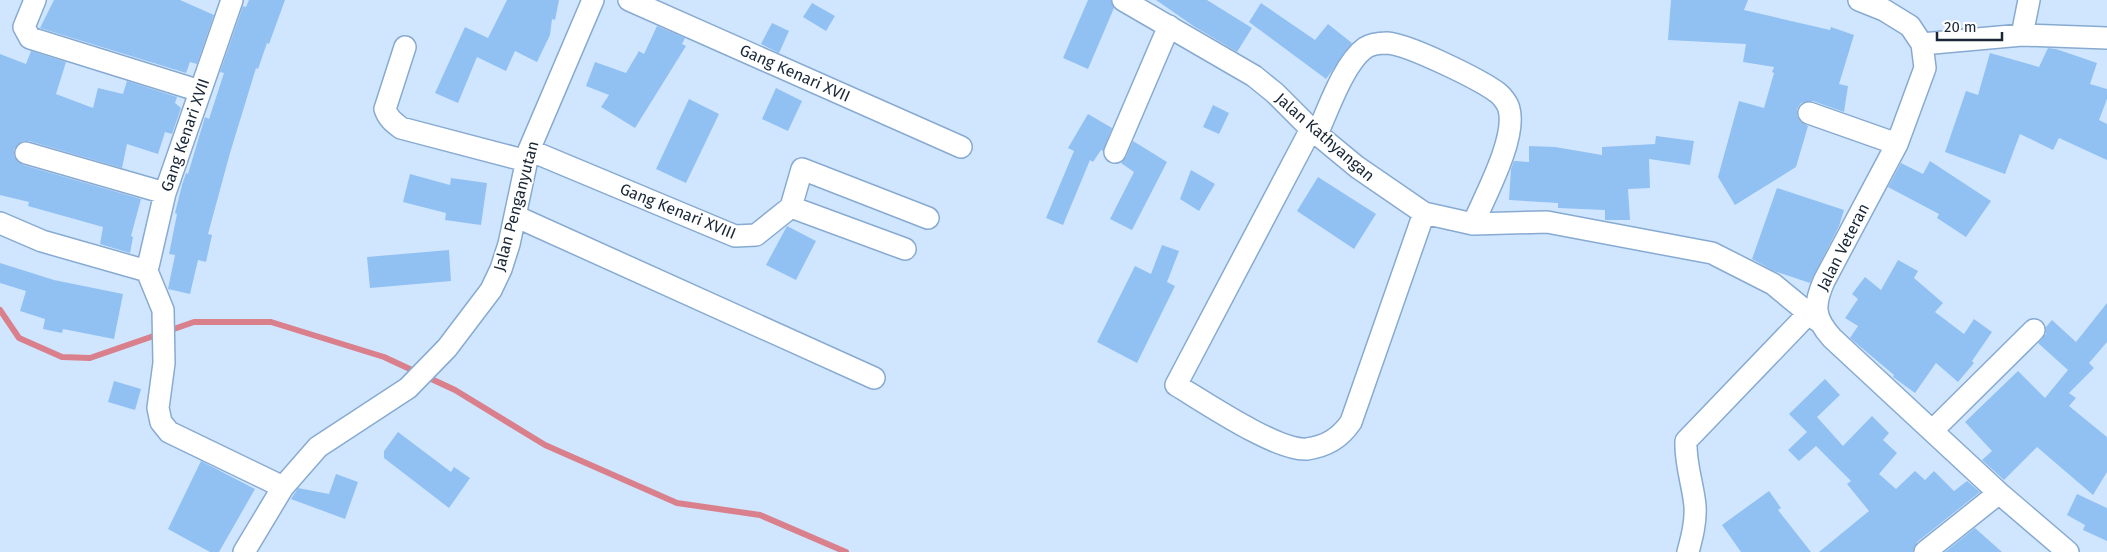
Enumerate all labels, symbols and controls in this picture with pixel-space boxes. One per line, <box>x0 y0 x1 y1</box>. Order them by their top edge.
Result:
scale bar <box>1937 10 2002 42</box>
text: 20 m <box>1944 18 1977 36</box>
street label: Gang Kenari XVII <box>737 40 853 106</box>
street label: Gang Kenari XVII <box>157 76 213 194</box>
street label: Jalan Kathyangan <box>1272 89 1378 185</box>
street label: Jalan Penganyutan <box>489 139 543 273</box>
street label: Gang Kenari XVIII <box>617 179 739 243</box>
street label: Jalan Veteran <box>1813 200 1873 294</box>

